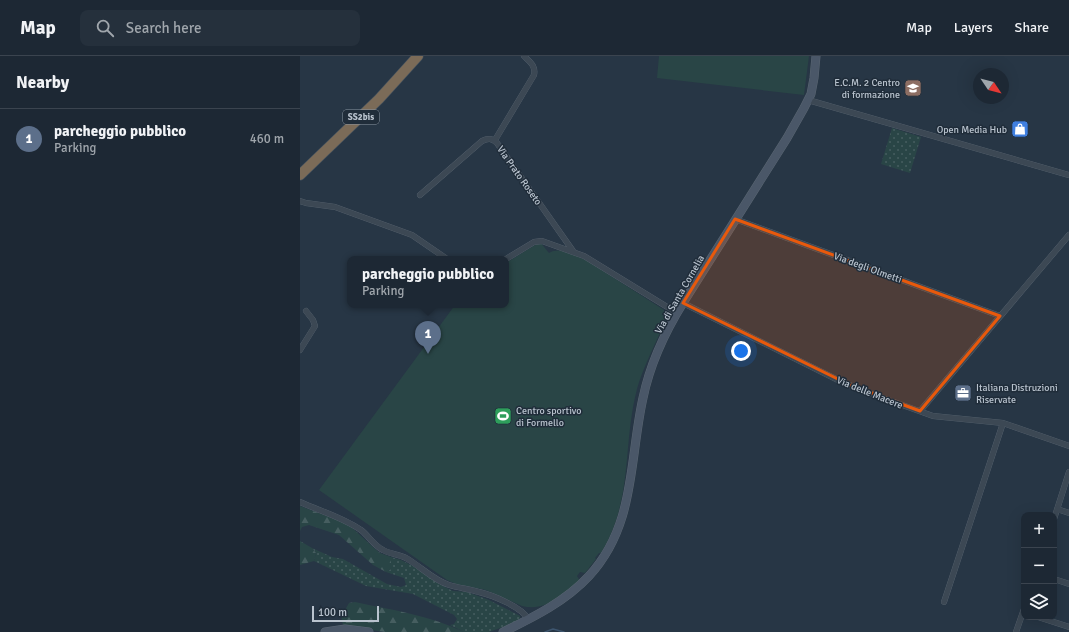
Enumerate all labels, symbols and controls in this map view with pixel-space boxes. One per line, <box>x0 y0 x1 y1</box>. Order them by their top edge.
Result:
search box <box>80 10 360 46</box>
text: Map <box>20 16 56 40</box>
icon: search <box>94 17 116 39</box>
text: Search here <box>126 19 201 37</box>
text: Map <box>906 19 932 36</box>
text: Layers <box>954 19 993 36</box>
text: Share <box>1015 19 1049 36</box>
north arrow <box>973 68 1009 104</box>
text: Nearby <box>16 72 69 93</box>
place label: E.C.M. 2 Centro di formazione <box>834 77 900 101</box>
school or university icon: E.C.M. 2 Centro di formazione <box>903 78 923 98</box>
road number: SS2bis <box>343 110 379 124</box>
shop icon: Open Media Hub <box>1010 119 1030 139</box>
text: parcheggio pubblico <box>54 122 186 140</box>
place label: Open Media Hub <box>937 124 1007 136</box>
text: 1 <box>25 131 33 147</box>
text: 460 m <box>250 131 284 147</box>
text: Parking <box>54 140 96 156</box>
street label: Via Prato Roseto <box>494 144 544 208</box>
street label: Via degli Olmetti <box>832 250 903 286</box>
street label: Via di Santa Cornelia <box>652 253 707 336</box>
popup <box>347 256 509 308</box>
text: parcheggio pubblico <box>362 265 494 283</box>
text: Parking <box>362 283 404 299</box>
pin: 1 <box>415 321 441 354</box>
your location <box>731 341 751 361</box>
street label: Via delle Macere <box>835 374 904 412</box>
place label: Italiana Distruzioni Riservate <box>976 382 1058 406</box>
office icon: Italiana Distruzioni Riservate <box>953 383 973 403</box>
place label: Centro sportivo di Formello <box>516 405 581 429</box>
sports icon: Centro sportivo di Formello <box>493 406 513 426</box>
map controls <box>1021 512 1057 620</box>
button: + <box>1021 512 1057 548</box>
button: − <box>1021 548 1057 584</box>
button: layers <box>1021 584 1057 620</box>
scale bar <box>312 604 379 623</box>
text: 100 m <box>318 606 347 619</box>

